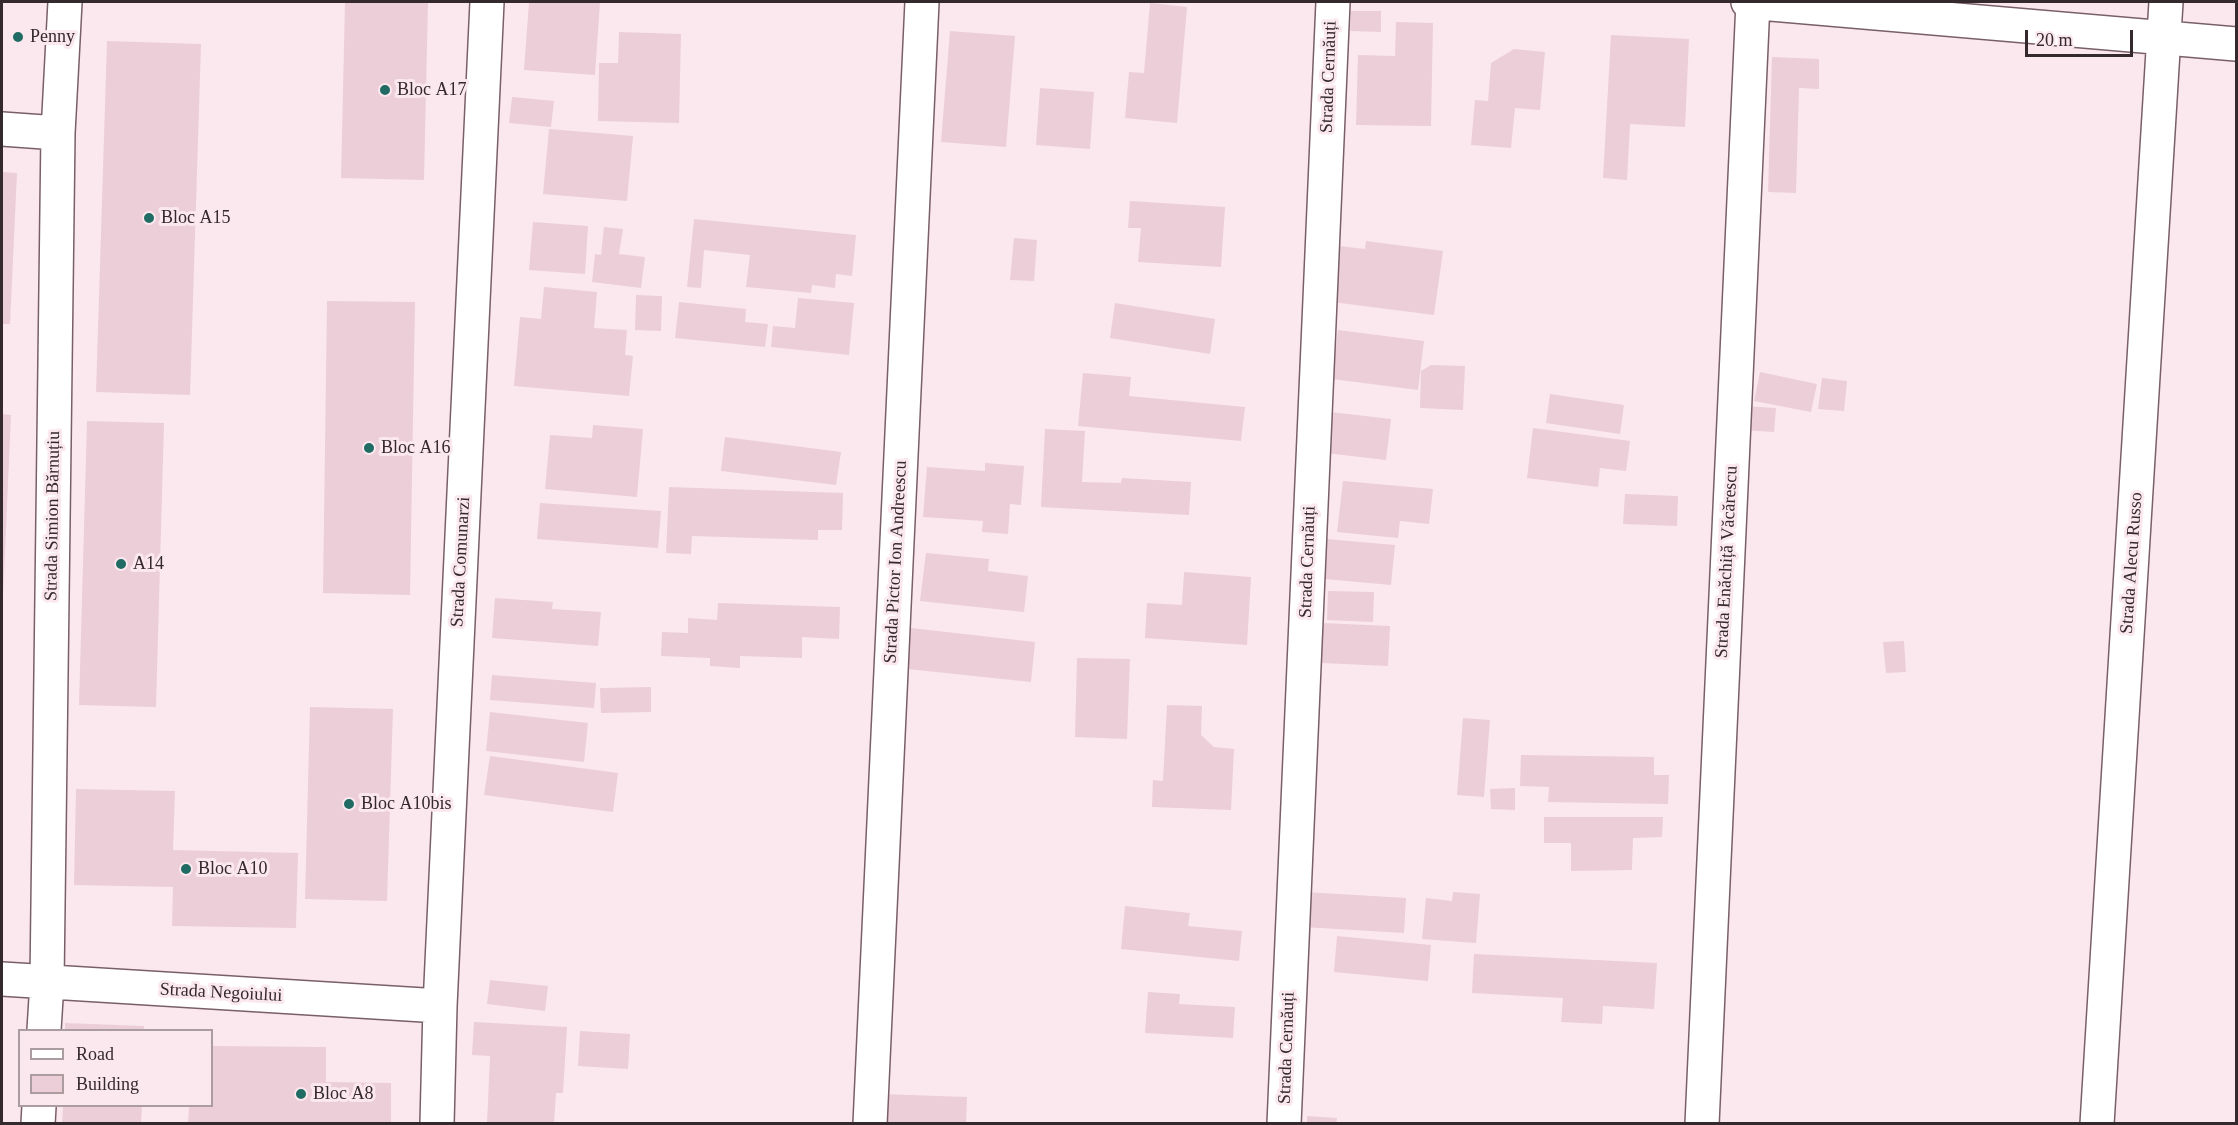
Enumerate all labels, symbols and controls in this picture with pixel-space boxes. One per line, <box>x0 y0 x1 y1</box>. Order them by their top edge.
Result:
scale bar <box>2028 18 2136 56</box>
street label: Strada Cernăuți <box>1316 20 1342 134</box>
place label: Penny <box>30 26 75 48</box>
marker: Penny <box>11 30 25 44</box>
text: 20 m <box>2036 30 2073 50</box>
place label: Bloc A17 <box>397 79 466 101</box>
marker: Bloc A17 <box>378 83 392 97</box>
place label: Bloc A15 <box>161 207 230 229</box>
marker: Bloc A15 <box>142 211 156 225</box>
street label: Strada Simion Bărnuțiu <box>41 431 65 601</box>
place label: Bloc A16 <box>381 437 450 459</box>
marker: Bloc A16 <box>362 441 376 455</box>
street label: Strada Pictor Ion Andreescu <box>880 460 912 664</box>
street label: Strada Enăchiță Văcărescu <box>1711 465 1743 659</box>
street label: Strada Alecu Russo <box>2116 491 2148 635</box>
street label: Strada Comunarzi <box>447 496 475 628</box>
street label: Strada Cernăuți <box>1295 505 1321 619</box>
place label: A14 <box>133 553 164 575</box>
marker: A14 <box>114 557 128 571</box>
place label: Bloc A10bis <box>361 793 452 815</box>
marker: Bloc A10bis <box>342 797 356 811</box>
place label: Bloc A10 <box>198 858 267 880</box>
marker: Bloc A10 <box>179 862 193 876</box>
street label: Strada Negoiului <box>159 979 283 1007</box>
street label: Strada Cernăuți <box>1274 991 1300 1105</box>
legend <box>18 1029 213 1107</box>
text: Road <box>76 1044 114 1064</box>
text: Building <box>76 1074 139 1094</box>
place label: Bloc A8 <box>313 1083 373 1105</box>
marker: Bloc A8 <box>294 1087 308 1101</box>

